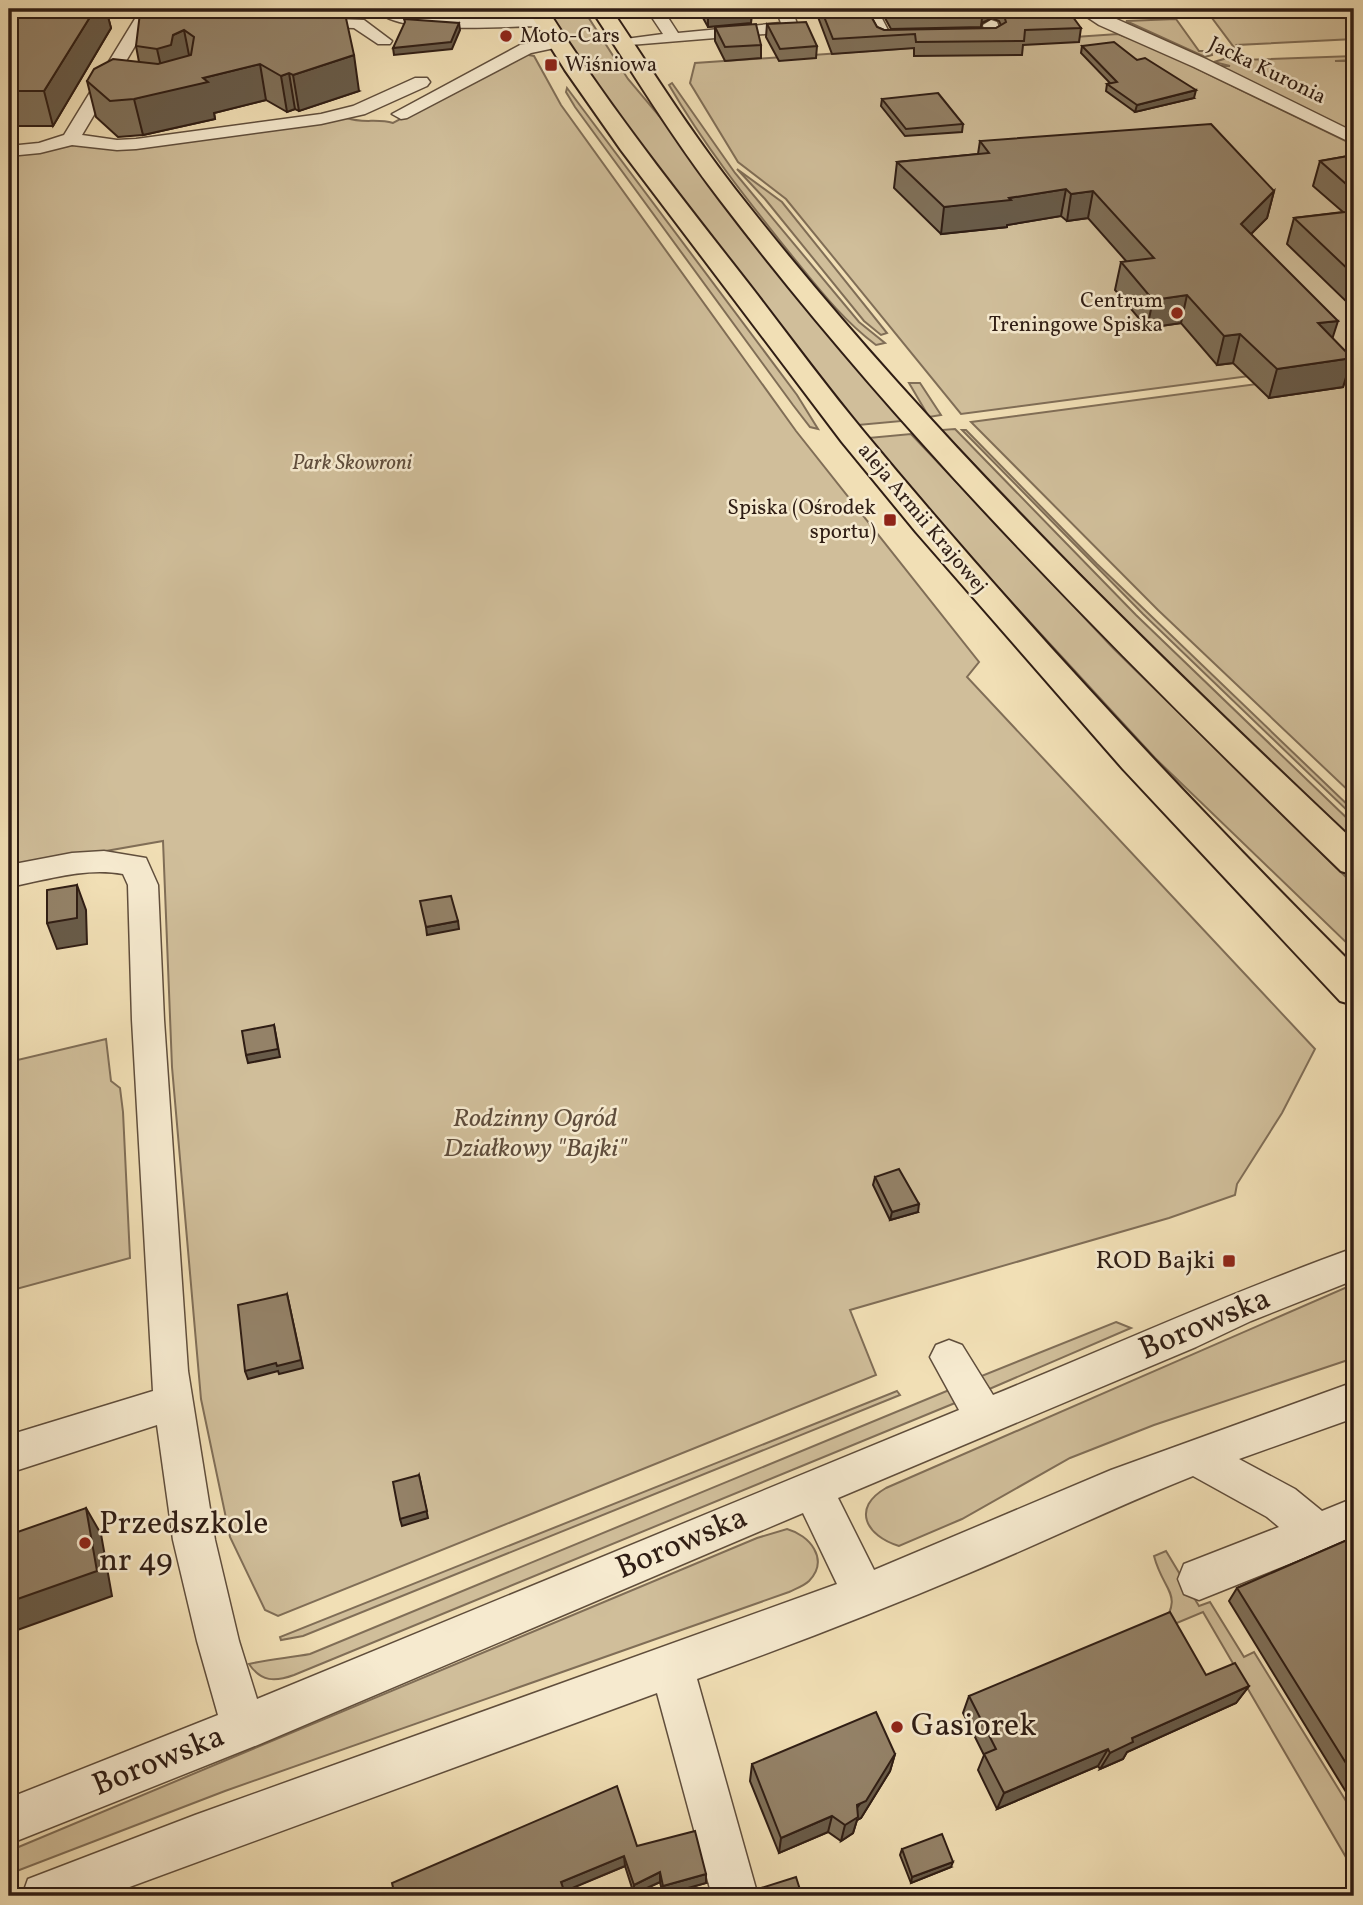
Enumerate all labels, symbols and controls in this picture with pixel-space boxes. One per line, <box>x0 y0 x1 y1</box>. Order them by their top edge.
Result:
place label: Moto-Cars <box>520 22 620 51</box>
marker: Moto-Cars <box>498 28 514 44</box>
street label: Jacka Kuronia <box>1203 30 1331 112</box>
place label: Wiśniowa <box>565 51 657 80</box>
marker: Wiśniowa <box>543 57 559 73</box>
place label: Centrum Treningowe Spiska <box>989 287 1163 340</box>
marker: Centrum Treningowe Spiska <box>1169 305 1185 321</box>
street label: aleja Armii Krajowej <box>850 437 994 601</box>
park label: Park Skowroni <box>292 449 413 478</box>
place label: Spiska (Ośrodek sportu) <box>727 494 877 547</box>
marker: Spiska (Ośrodek sportu) <box>882 512 898 528</box>
park label: Rodzinny Ogród Działkowy "Bajki" <box>443 1101 628 1167</box>
place label: ROD Bajki <box>1096 1243 1215 1279</box>
marker: ROD Bajki <box>1221 1253 1237 1269</box>
street label: Borowska <box>1132 1278 1278 1372</box>
street label: Borowska <box>609 1497 755 1591</box>
place label: Przedszkole nr 49 <box>99 1503 268 1584</box>
marker: Przedszkole nr 49 <box>77 1535 93 1551</box>
place label: Gasiorek <box>911 1705 1037 1749</box>
street label: Borowska <box>86 1716 232 1808</box>
marker: Gasiorek <box>889 1719 905 1735</box>

